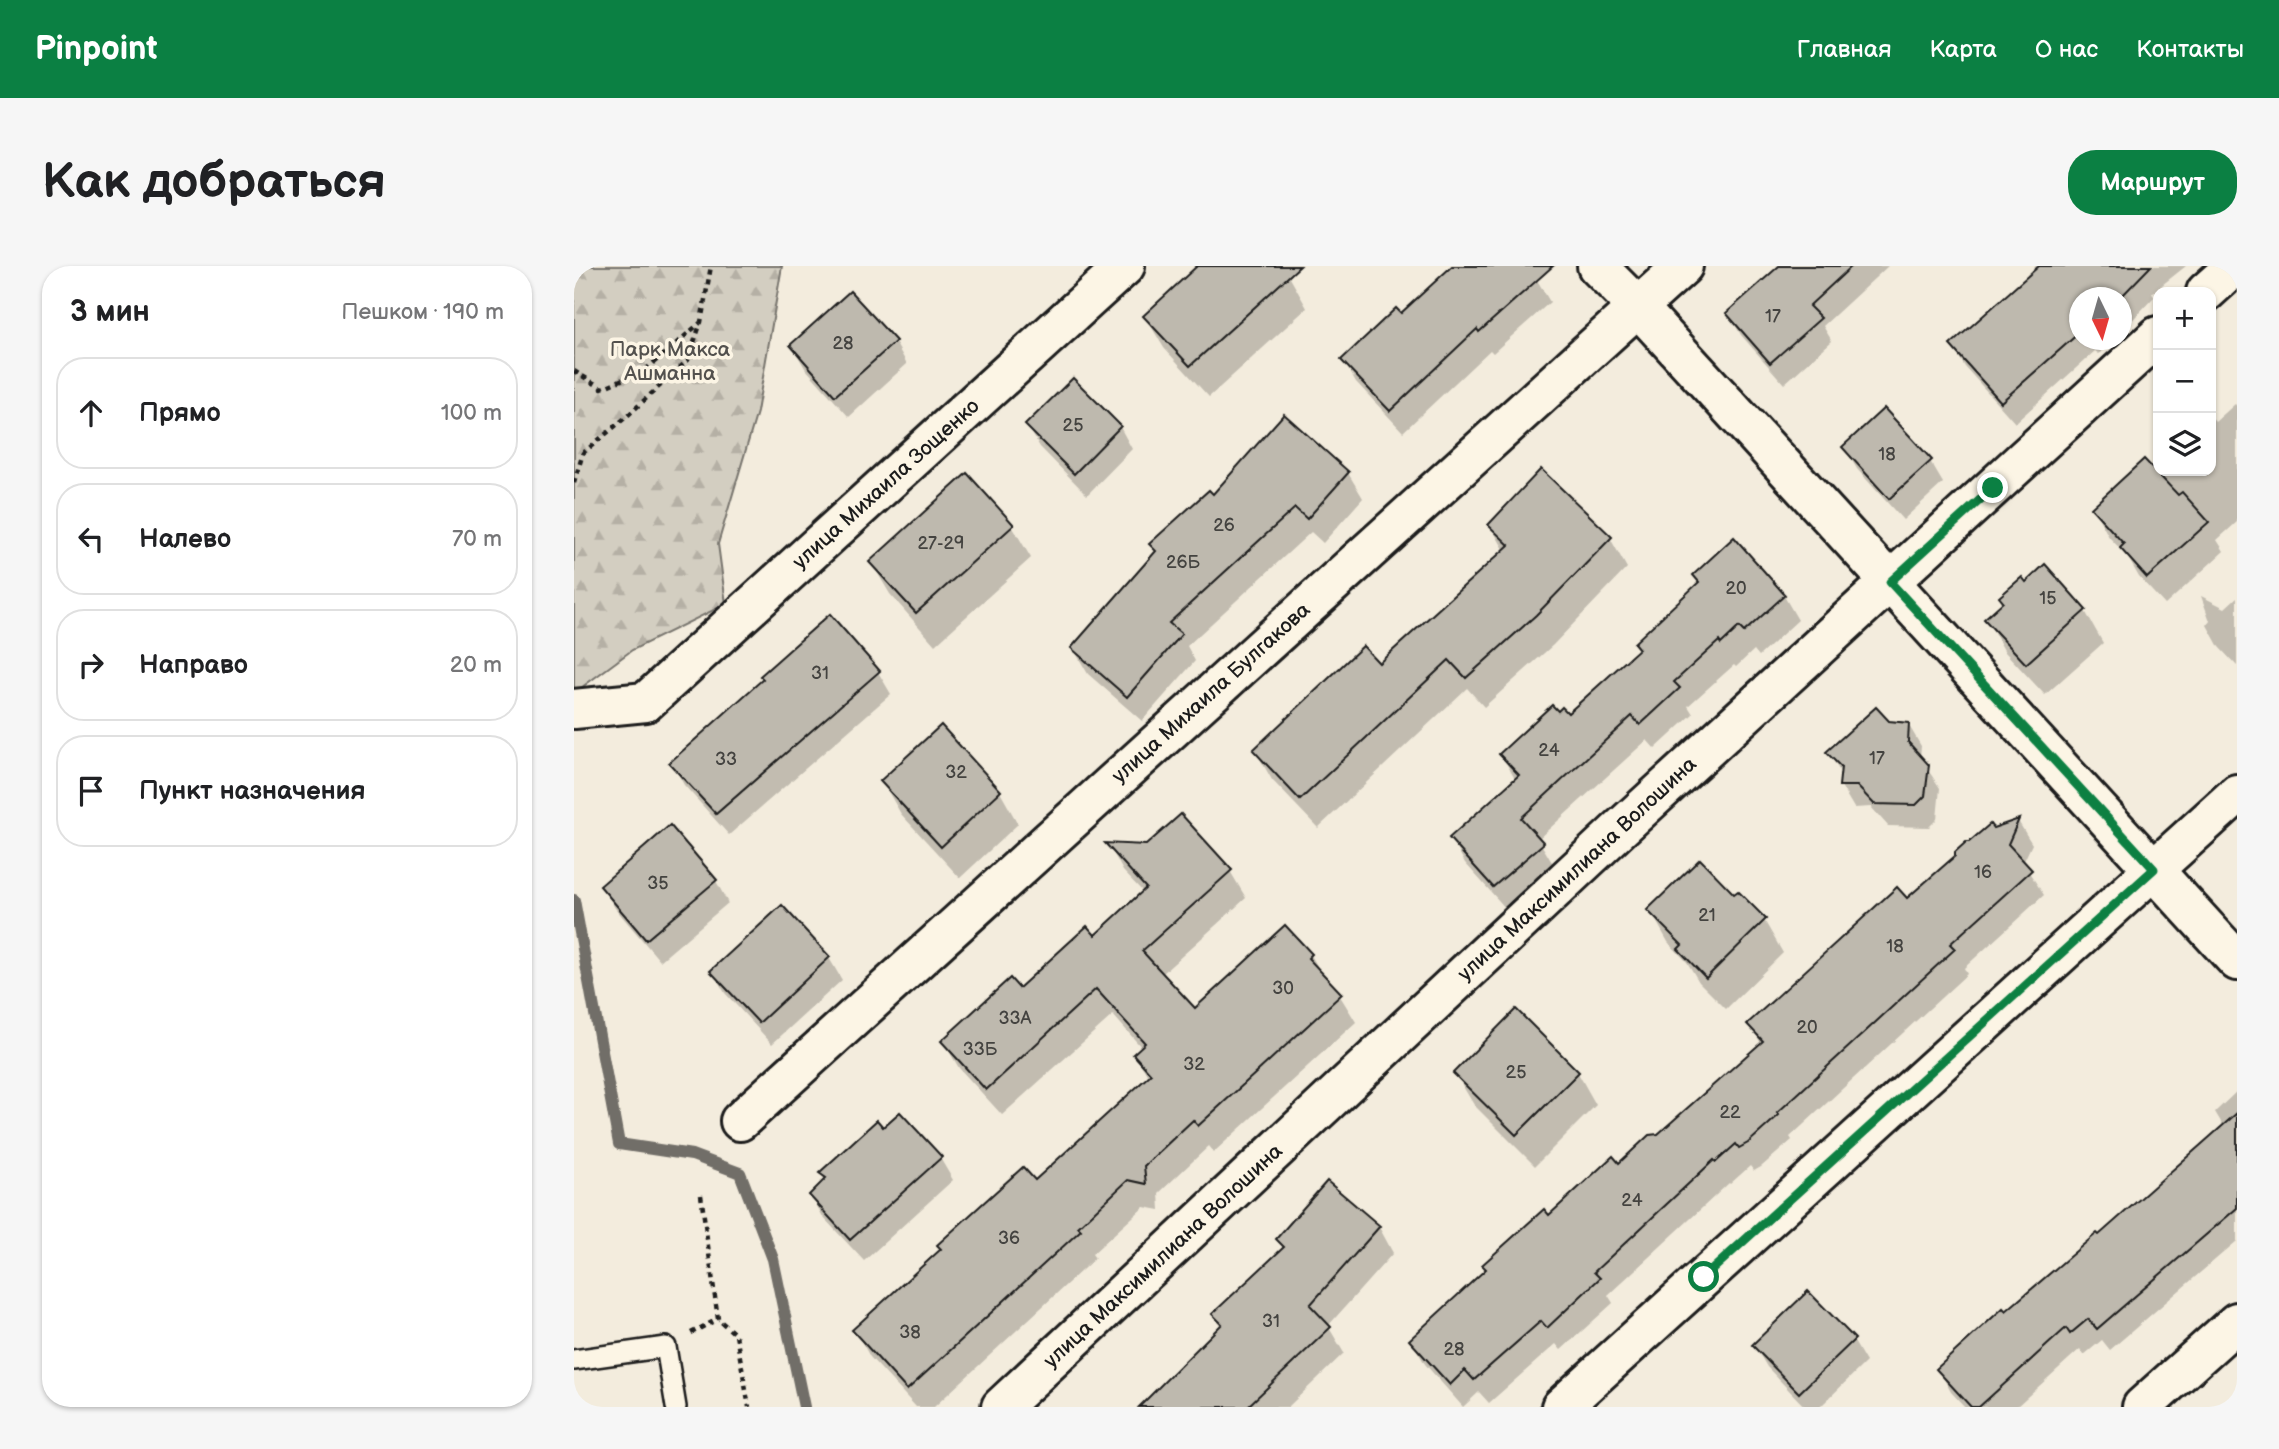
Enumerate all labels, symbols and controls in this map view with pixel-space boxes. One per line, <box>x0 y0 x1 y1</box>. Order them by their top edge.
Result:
text: Pinpoint <box>35 29 157 69</box>
text: Главная <box>1797 35 1891 64</box>
text: Карта <box>1929 35 1997 64</box>
text: О нас <box>2035 35 2098 64</box>
text: Контакты <box>2136 35 2244 64</box>
button: Маршрут <box>2068 150 2237 215</box>
text: Как добраться <box>42 153 386 212</box>
north arrow <box>2069 287 2132 350</box>
map controls <box>2153 287 2216 476</box>
button: + <box>2153 287 2216 350</box>
text: 3 мин <box>70 294 150 330</box>
text: Пешком · 190 m <box>341 298 504 326</box>
house number: 17 <box>1765 306 1781 327</box>
house number: 28 <box>832 333 854 354</box>
park label: Парк Макса Ашманна <box>610 337 731 386</box>
button: − <box>2153 350 2216 413</box>
icon: ahead <box>72 394 110 432</box>
street label: улица Михаила Зощенко <box>788 394 984 574</box>
text: Прямо <box>139 398 221 429</box>
text: 100 m <box>441 399 502 427</box>
button: layers <box>2153 413 2216 476</box>
house number: 25 <box>1063 415 1083 436</box>
house number: 18 <box>1878 444 1896 465</box>
route end <box>1977 472 2008 503</box>
house number: 26 <box>1213 515 1235 536</box>
icon: left <box>72 520 110 558</box>
text: Налево <box>139 524 231 555</box>
text: 70 m <box>452 525 502 553</box>
house number: 27-29 <box>917 533 965 554</box>
house number: 26Б <box>1166 552 1201 573</box>
house number: 20 <box>1725 578 1747 599</box>
house number: 15 <box>2039 588 2057 609</box>
street label: улица Михаила Булгакова <box>1107 597 1316 789</box>
icon: right <box>72 646 110 684</box>
text: Направо <box>139 650 248 681</box>
text: 20 m <box>450 651 502 679</box>
house number: 31 <box>811 663 829 684</box>
house number: 24 <box>1538 740 1560 761</box>
house number: 17 <box>1869 748 1885 769</box>
house number: 33 <box>715 749 737 770</box>
street label: улица Максимилиана Волошина <box>1452 751 1702 986</box>
house number: 32 <box>945 762 967 783</box>
icon: arrive <box>72 772 110 810</box>
text: Пункт назначения <box>139 776 365 807</box>
house number: 16 <box>1974 862 1992 883</box>
house number: 35 <box>647 873 669 894</box>
house number: 21 <box>1698 905 1716 926</box>
house number: 18 <box>1886 936 1904 957</box>
house number: 30 <box>1272 978 1294 999</box>
house number: 33А <box>998 1008 1032 1029</box>
house number: 20 <box>1796 1017 1818 1038</box>
house number: 33Б <box>963 1039 998 1060</box>
house number: 32 <box>1183 1054 1205 1075</box>
house number: 25 <box>1506 1062 1526 1083</box>
house number: 22 <box>1719 1102 1741 1123</box>
street label: улица Максимилиана Волошина <box>1038 1138 1288 1373</box>
house number: 24 <box>1621 1190 1643 1211</box>
house number: 36 <box>998 1228 1020 1249</box>
route start <box>1688 1261 1719 1292</box>
house number: 31 <box>1262 1311 1280 1332</box>
house number: 38 <box>899 1322 921 1343</box>
house number: 28 <box>1443 1339 1465 1360</box>

